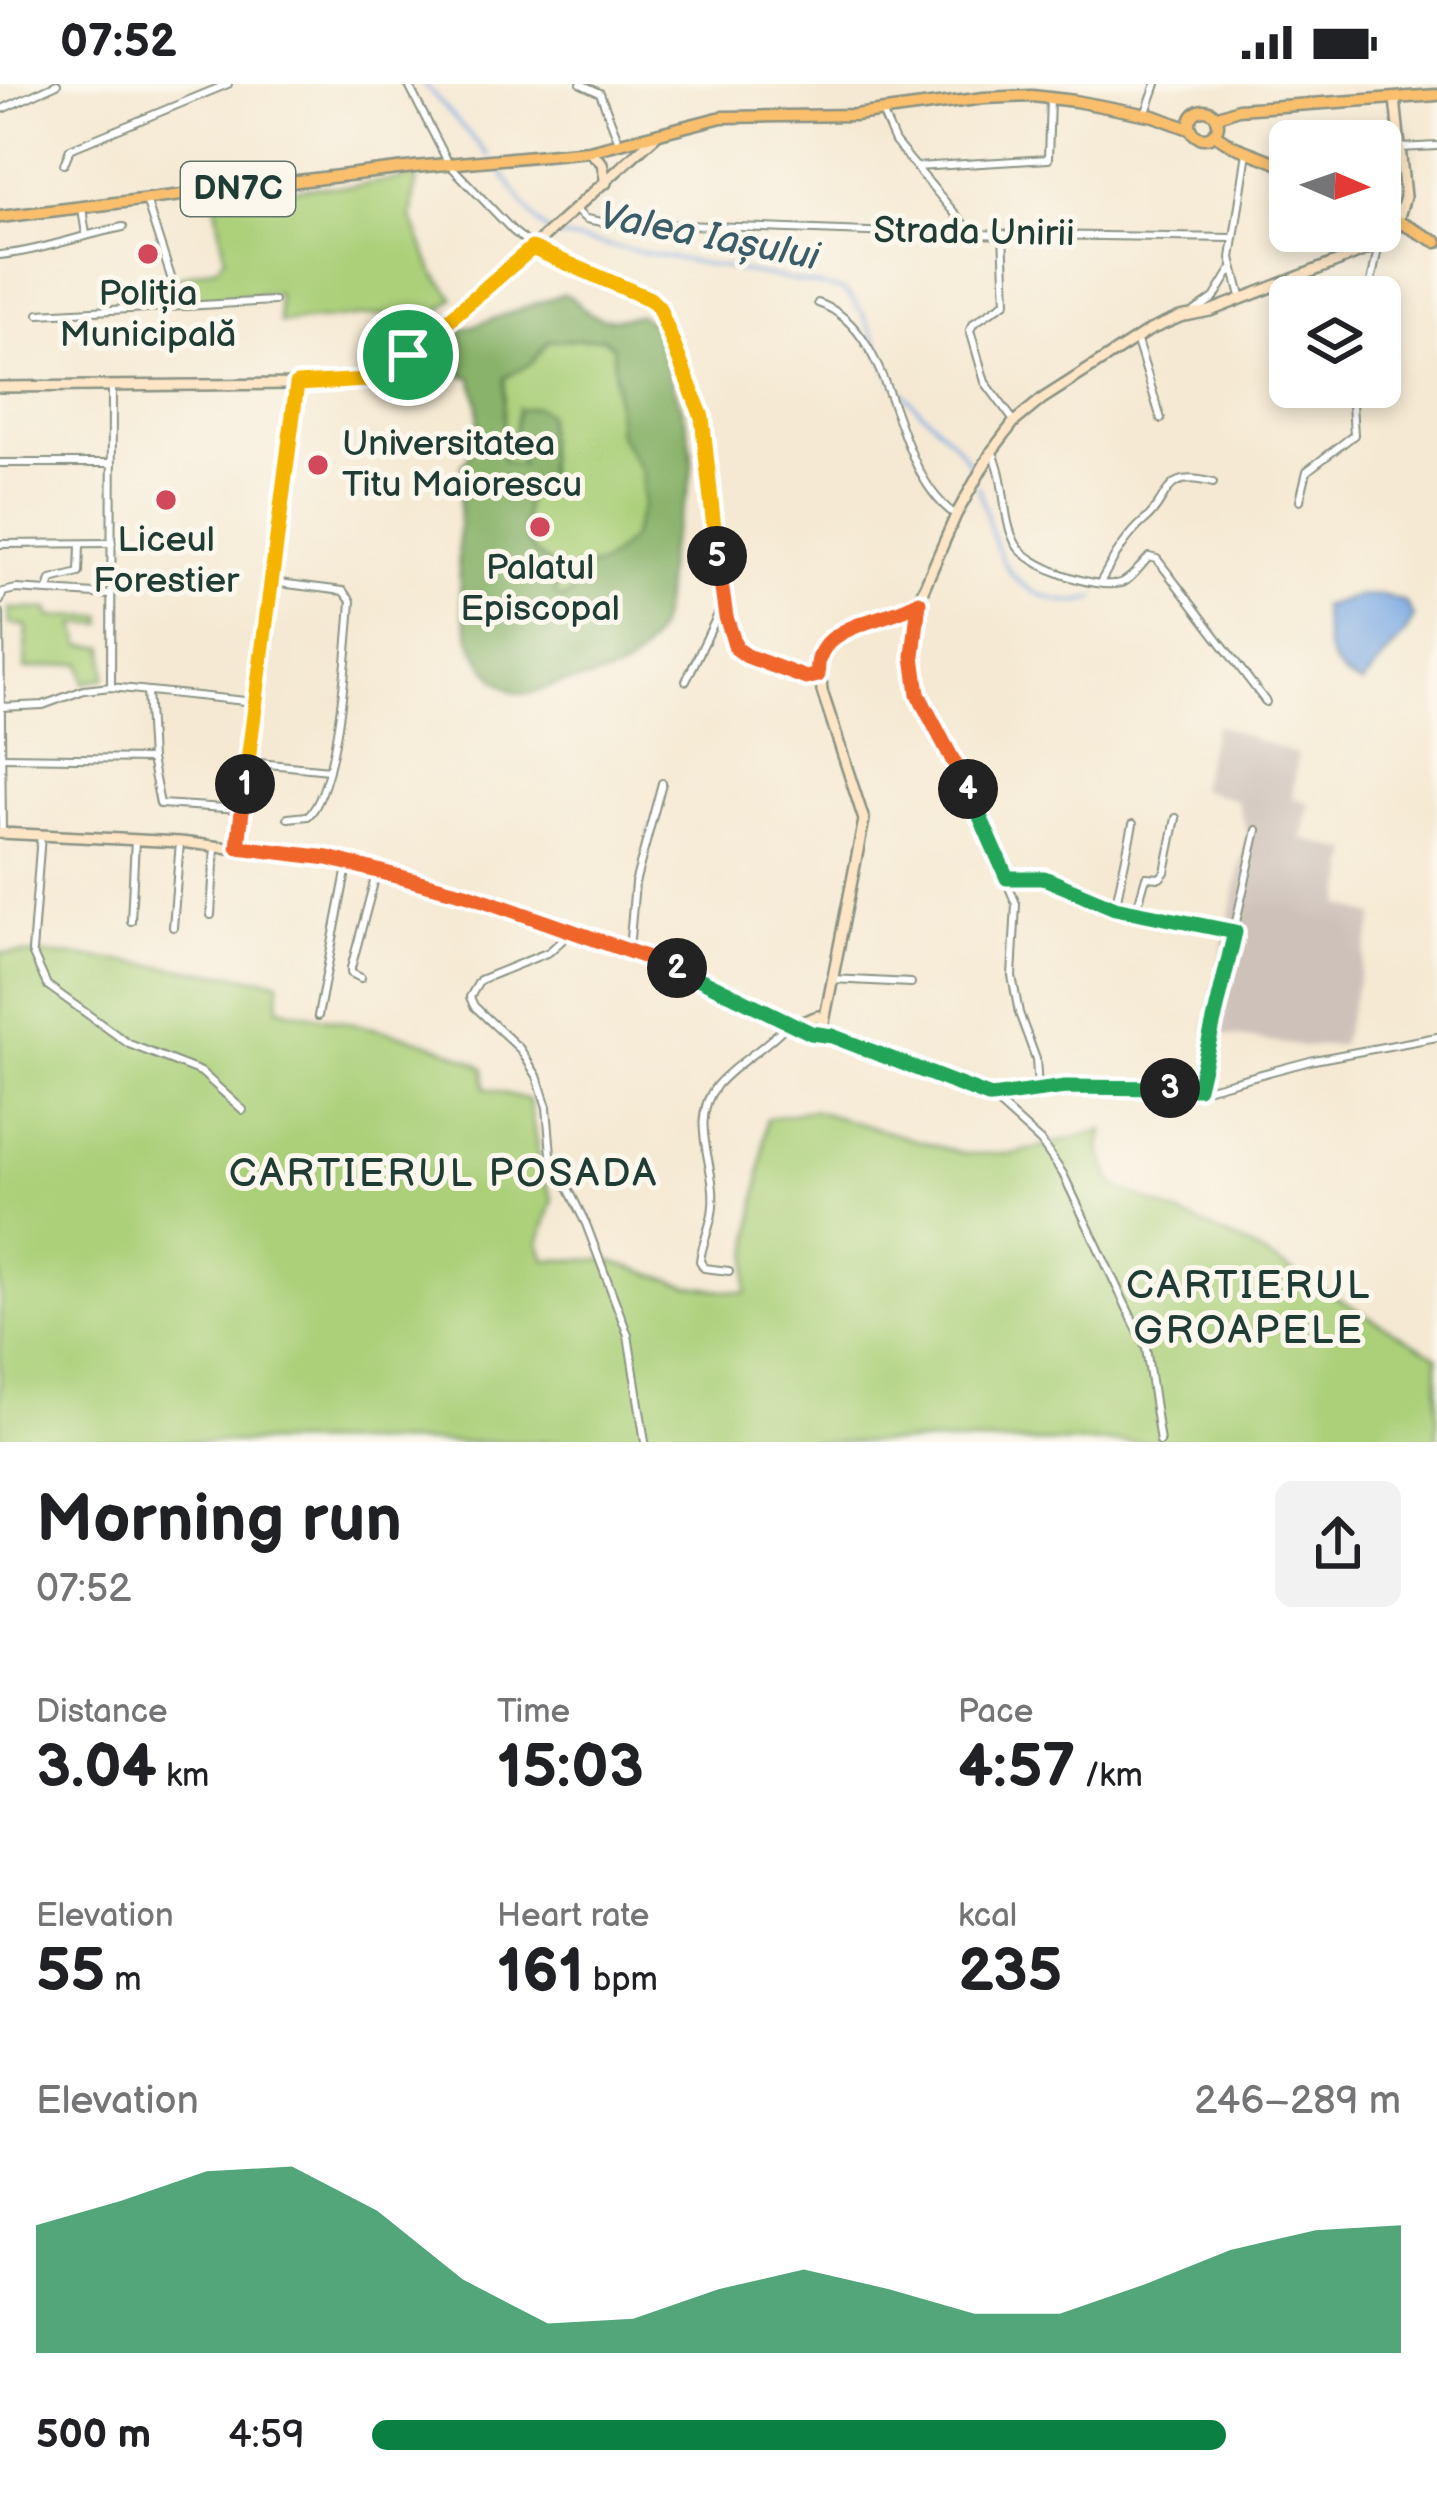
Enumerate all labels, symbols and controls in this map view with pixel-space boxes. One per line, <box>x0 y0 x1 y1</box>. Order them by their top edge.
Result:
text: 07:52 <box>60 15 177 70</box>
north arrow <box>1269 120 1401 252</box>
map controls <box>1269 120 1401 408</box>
road number: DN7C <box>181 162 295 216</box>
water label: Valea Iașului <box>595 193 824 282</box>
street label: Strada Unirii <box>873 210 1075 256</box>
marker: Poliția Municipală <box>135 241 161 267</box>
place label: Poliția Municipală <box>60 273 236 357</box>
button: layers <box>1269 276 1401 408</box>
pin <box>357 304 459 406</box>
icon: arrive <box>375 322 441 388</box>
place label: Universitatea Titu Maiorescu <box>342 423 582 507</box>
marker: Universitatea Titu Maiorescu <box>305 452 331 478</box>
marker: Liceul Forestier <box>153 487 179 513</box>
marker: Palatul Episcopal <box>527 514 553 540</box>
place label: Liceul Forestier <box>93 519 240 603</box>
pin: 5 <box>687 526 747 586</box>
text: 5 <box>707 536 727 576</box>
place label: Palatul Episcopal <box>460 547 620 631</box>
pin: 1 <box>215 754 275 814</box>
pin: 4 <box>938 759 998 819</box>
text: 1 <box>238 764 252 804</box>
text: 4 <box>958 769 978 809</box>
pin: 2 <box>647 938 707 998</box>
text: 2 <box>667 948 687 988</box>
pin: 3 <box>1140 1058 1200 1118</box>
text: 3 <box>1160 1068 1180 1108</box>
district label: CARTIERUL POSADA <box>229 1151 659 1198</box>
district label: CARTIERUL GROAPELE <box>1126 1263 1372 1355</box>
text: Morning run <box>36 1481 402 1560</box>
button: share <box>1275 1481 1401 1607</box>
text: 07:52 <box>36 1566 131 1613</box>
text: Distance <box>36 1692 168 1732</box>
text: Time <box>497 1692 570 1732</box>
text: Pace <box>958 1692 1033 1732</box>
text: 3.04 <box>36 1732 157 1804</box>
text: 15:03 <box>497 1732 644 1804</box>
text: 4:57 <box>958 1732 1075 1804</box>
text: km <box>157 1756 209 1796</box>
text: /km <box>1075 1756 1143 1796</box>
text: Elevation <box>36 1896 174 1936</box>
text: Heart rate <box>497 1896 649 1936</box>
text: kcal <box>958 1896 1017 1936</box>
text: 55 <box>36 1936 105 2008</box>
text: 161 <box>497 1936 584 2008</box>
text: 235 <box>958 1936 1062 2008</box>
text: m <box>105 1960 141 2000</box>
text: bpm <box>584 1960 658 2000</box>
text: Elevation <box>36 2078 199 2125</box>
text: 246–289 m <box>1194 2078 1401 2125</box>
text: 500 m <box>36 2412 151 2459</box>
text: 4:59 <box>228 2412 305 2459</box>

